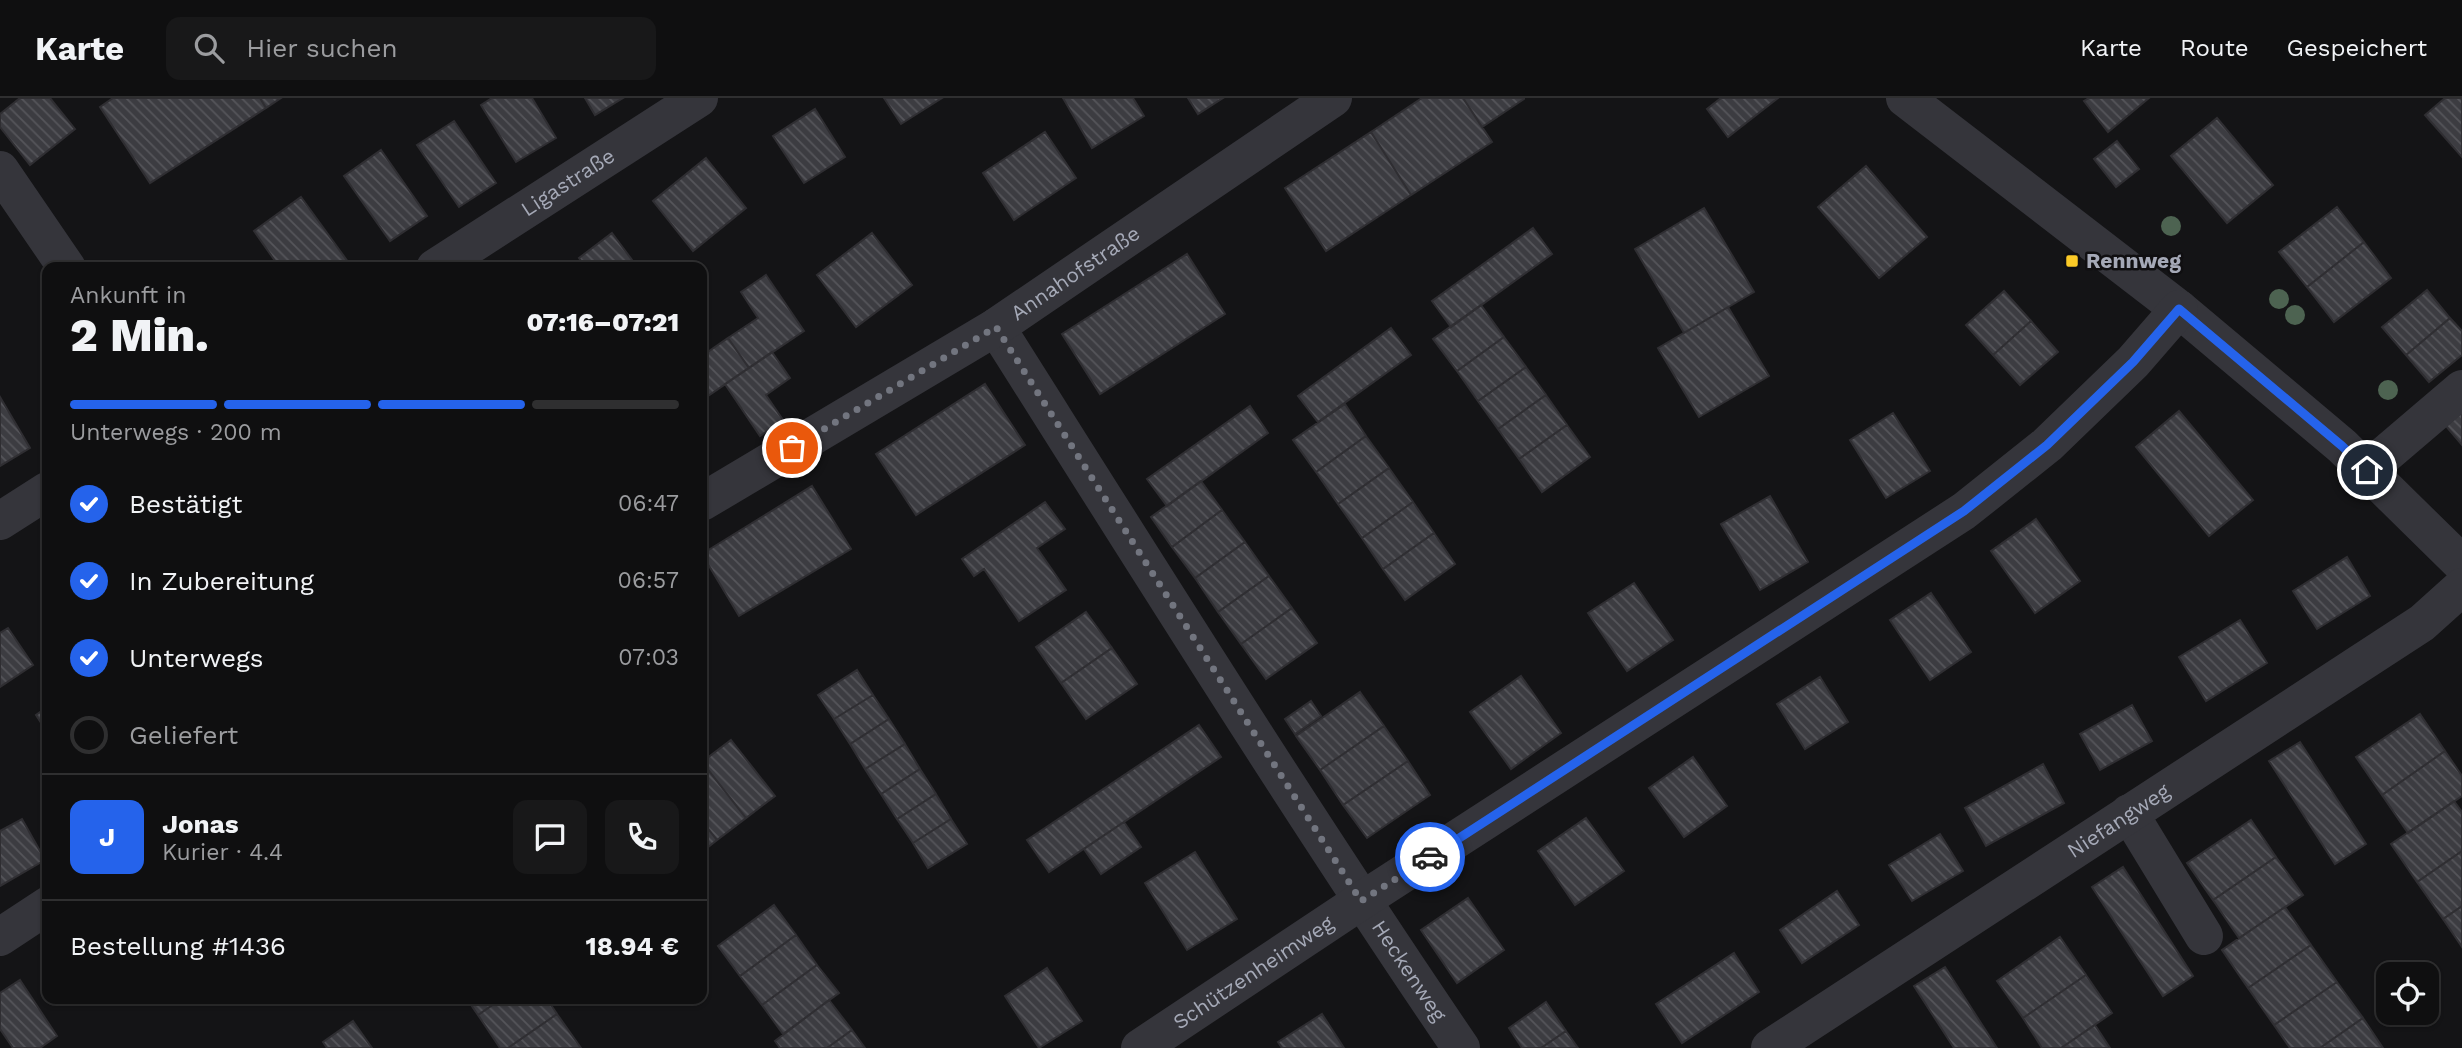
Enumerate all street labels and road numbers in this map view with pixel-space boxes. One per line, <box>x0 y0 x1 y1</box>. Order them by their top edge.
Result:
street label: Ligastraße <box>516 143 619 221</box>
street label: Annahofstraße <box>1006 220 1144 325</box>
street label: Niefangweg <box>2062 778 2175 863</box>
street label: Schützenheimweg <box>1168 910 1339 1035</box>
street label: Heckenweg <box>1367 915 1453 1026</box>

